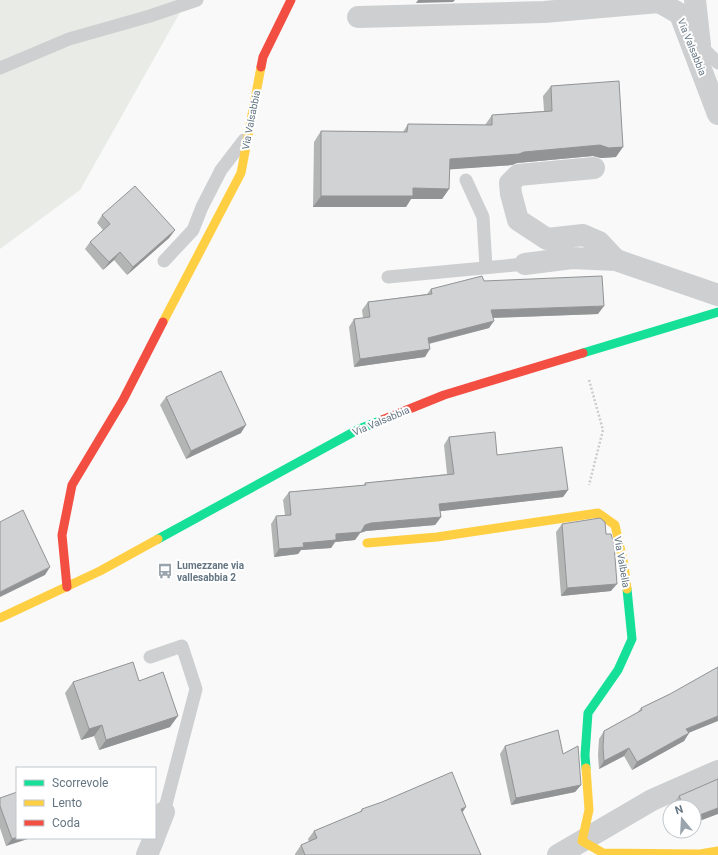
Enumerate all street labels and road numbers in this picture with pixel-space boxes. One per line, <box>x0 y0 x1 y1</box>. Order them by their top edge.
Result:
street label: Via Valsabbia <box>676 17 708 77</box>
street label: Via Valsabbia <box>240 89 262 151</box>
street label: Via Valsabbia <box>351 404 411 438</box>
street label: Via Valbella <box>612 535 632 589</box>

